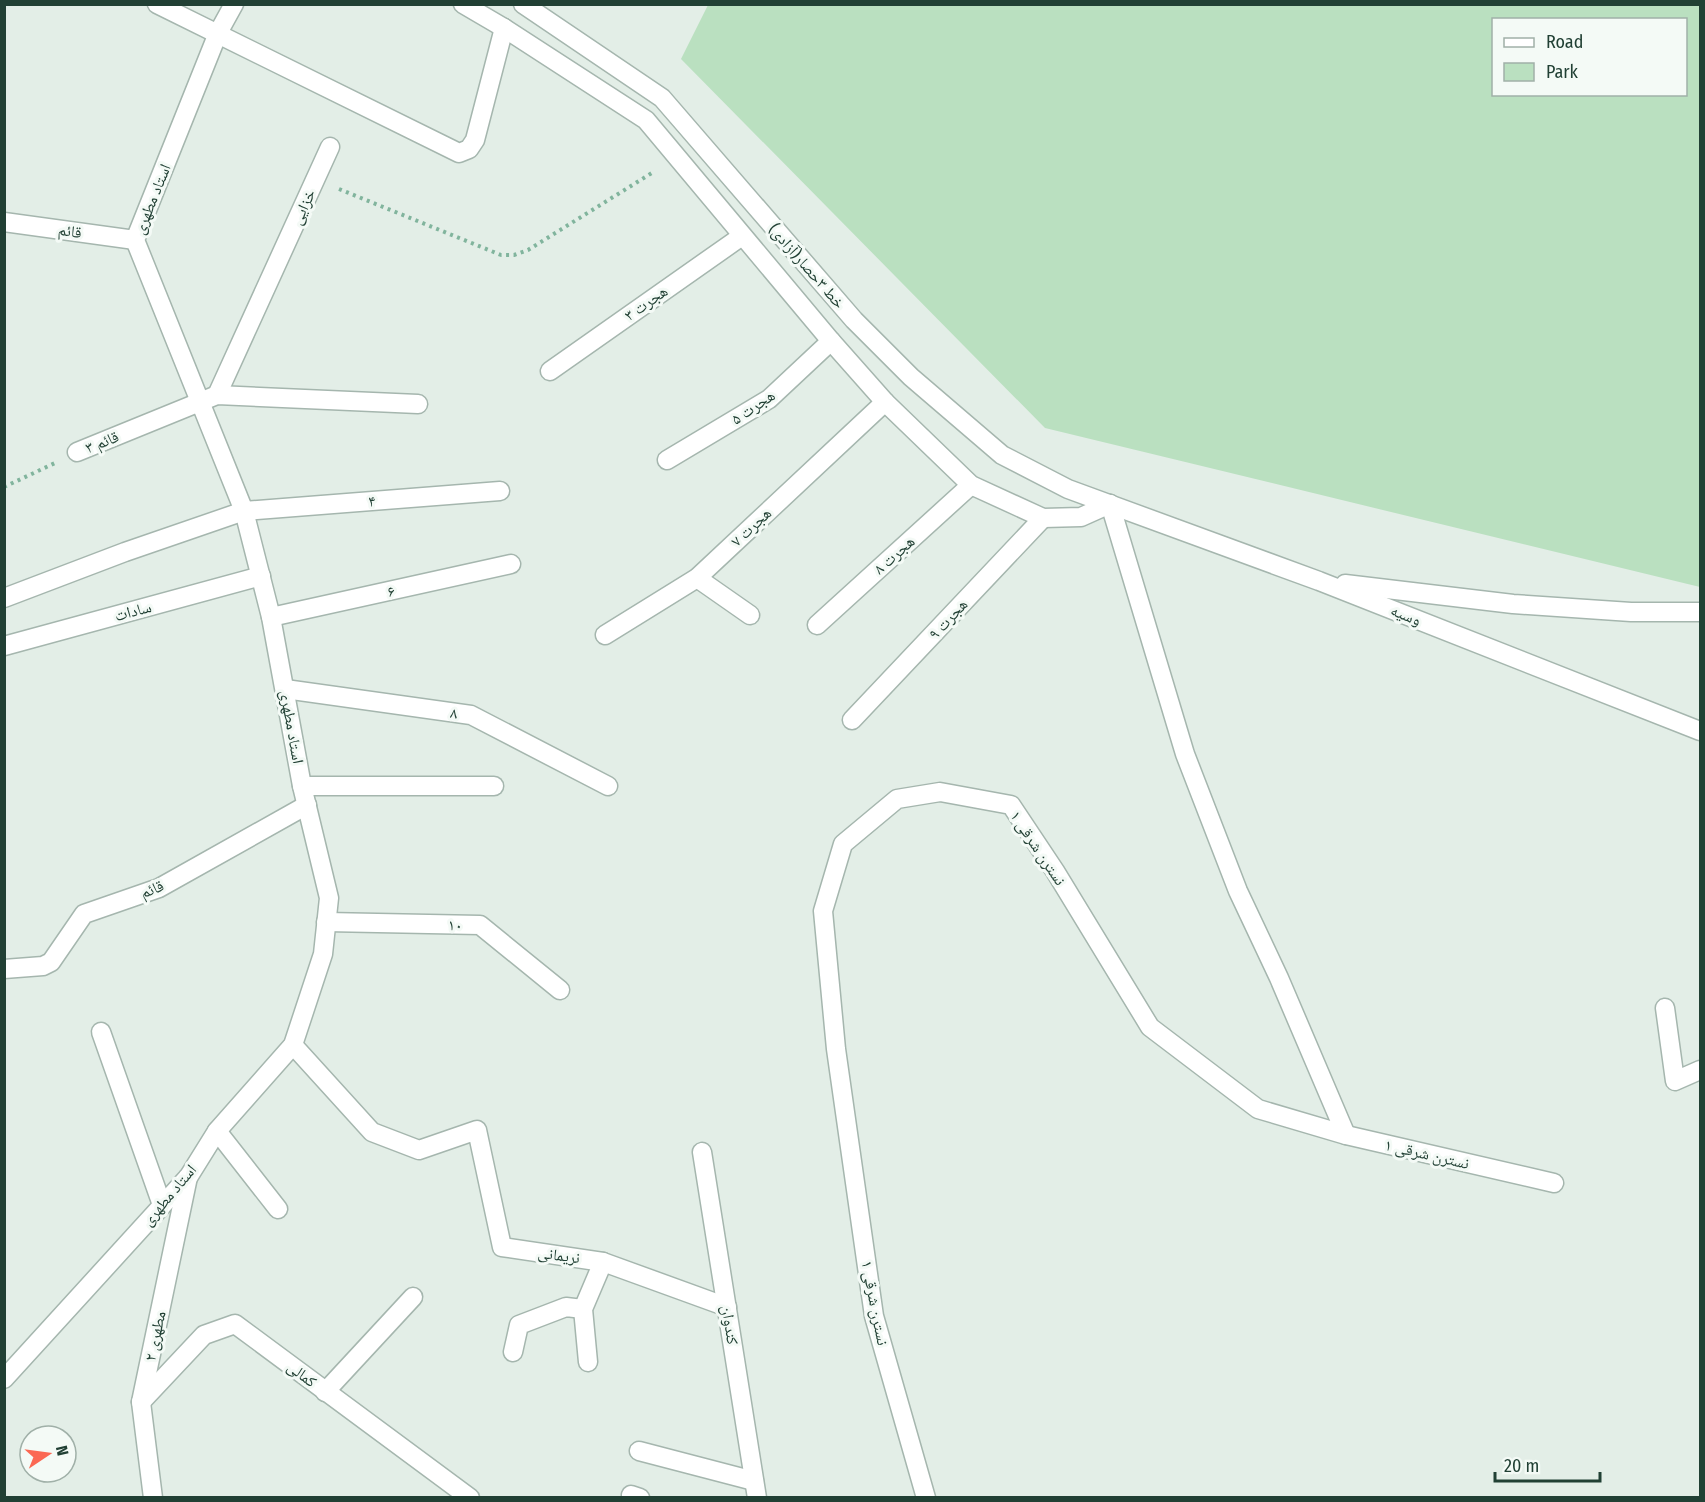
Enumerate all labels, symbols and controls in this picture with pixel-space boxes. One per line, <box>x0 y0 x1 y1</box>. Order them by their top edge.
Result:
legend <box>1492 18 1687 96</box>
text: Road <box>1546 31 1583 53</box>
text: Park <box>1546 61 1579 83</box>
street label: استاد مطهری <box>129 161 176 237</box>
street label: خزایی <box>287 186 320 228</box>
street label: قائم <box>57 220 83 243</box>
street label: خط ۳حصار(آزادی) <box>764 220 849 313</box>
street label: هجرت ۳ <box>621 281 671 325</box>
street label: هجرت ۵ <box>728 386 778 428</box>
street label: قائم ۳ <box>82 427 122 458</box>
street label: ۴ <box>368 491 376 511</box>
street label: هجرت ۷ <box>727 503 775 551</box>
street label: هجرت ۸ <box>870 532 918 578</box>
street label: ۶ <box>386 581 396 601</box>
street label: هجرت ۹ <box>924 595 972 643</box>
street label: سادات <box>112 597 154 625</box>
street label: وسیه <box>1388 600 1424 630</box>
street label: استاد مطهری <box>275 689 308 765</box>
street label: ۸ <box>449 703 459 723</box>
street label: نسترن شرقی ۱ <box>1005 807 1070 890</box>
street label: قائم <box>137 876 167 903</box>
street label: ۱۰ <box>448 915 462 935</box>
street label: نسترن شرقی ۱ <box>1383 1135 1471 1174</box>
street label: استاد مطهری <box>138 1160 201 1230</box>
street label: نریمانی <box>537 1243 581 1268</box>
street label: نسترن شرقی ۱ <box>856 1259 893 1347</box>
street label: کندوان <box>717 1304 743 1347</box>
street label: مطهری ۲ <box>140 1309 171 1363</box>
street label: کمالی <box>283 1357 321 1392</box>
north arrow <box>18 1424 78 1484</box>
text: N <box>52 1444 72 1458</box>
scale bar <box>1495 1445 1600 1483</box>
text: 20 m <box>1504 1455 1539 1477</box>

